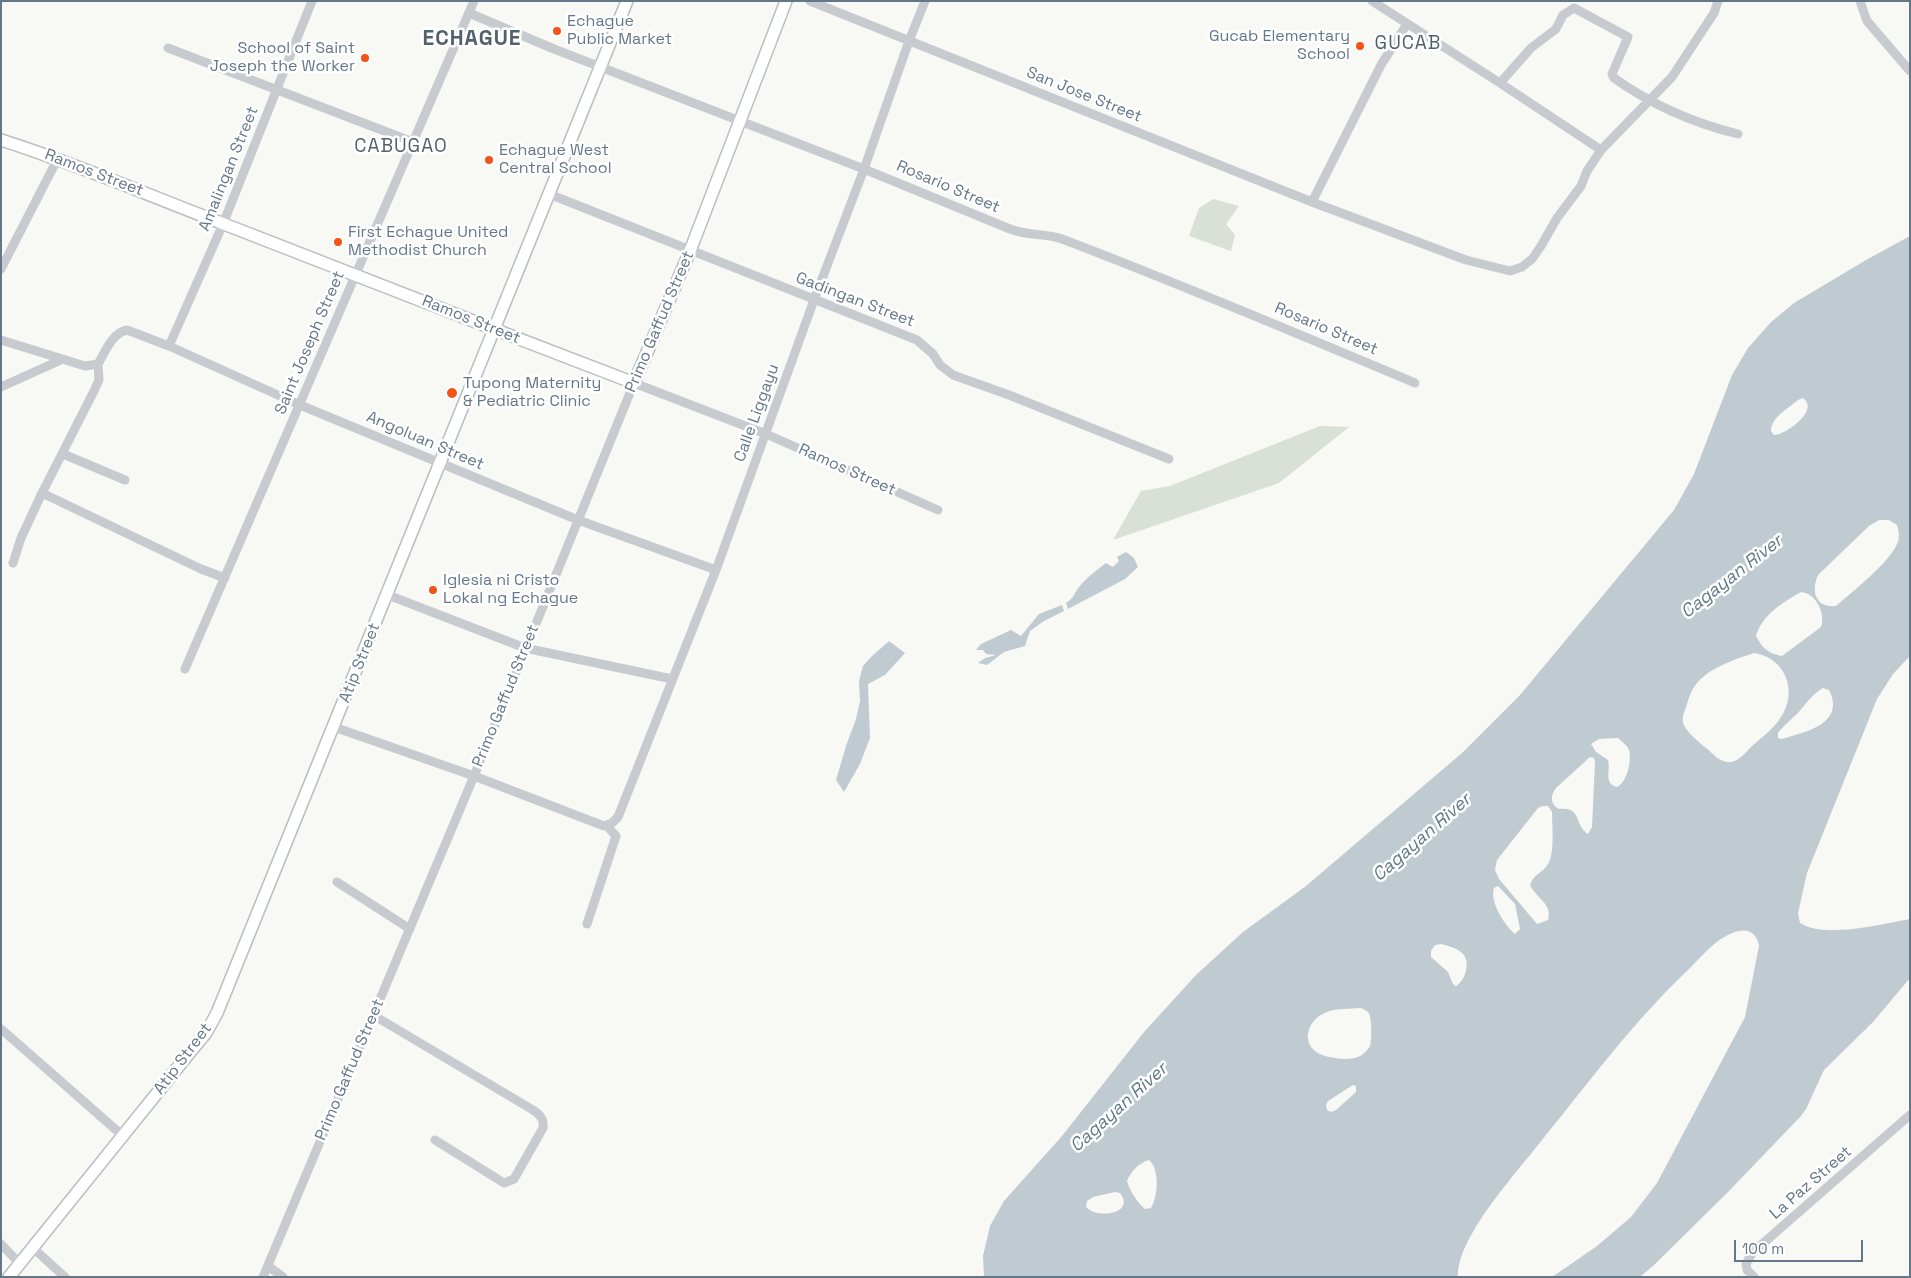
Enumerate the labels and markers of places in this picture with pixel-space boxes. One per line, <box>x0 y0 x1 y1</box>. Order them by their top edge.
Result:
place label: Echague Public Market <box>567 12 672 50</box>
marker: Echague Public Market <box>551 25 563 37</box>
place label: Gucab Elementary School <box>1209 27 1350 65</box>
place label: School of Saint Joseph the Worker <box>210 39 355 77</box>
marker: Gucab Elementary School <box>1354 40 1366 52</box>
marker: School of Saint Joseph the Worker <box>359 52 371 64</box>
place label: Echague West Central School <box>499 141 612 179</box>
marker: Echague West Central School <box>483 154 495 166</box>
place label: First Echague United Methodist Church <box>348 223 508 261</box>
marker: First Echague United Methodist Church <box>332 236 344 248</box>
place label: Tupong Maternity & Pediatric Clinic <box>463 374 601 412</box>
marker: Tupong Maternity & Pediatric Clinic <box>445 386 459 400</box>
place label: Iglesia ni Cristo Lokal ng Echague <box>443 571 578 609</box>
marker: Iglesia ni Cristo Lokal ng Echague <box>427 584 439 596</box>

